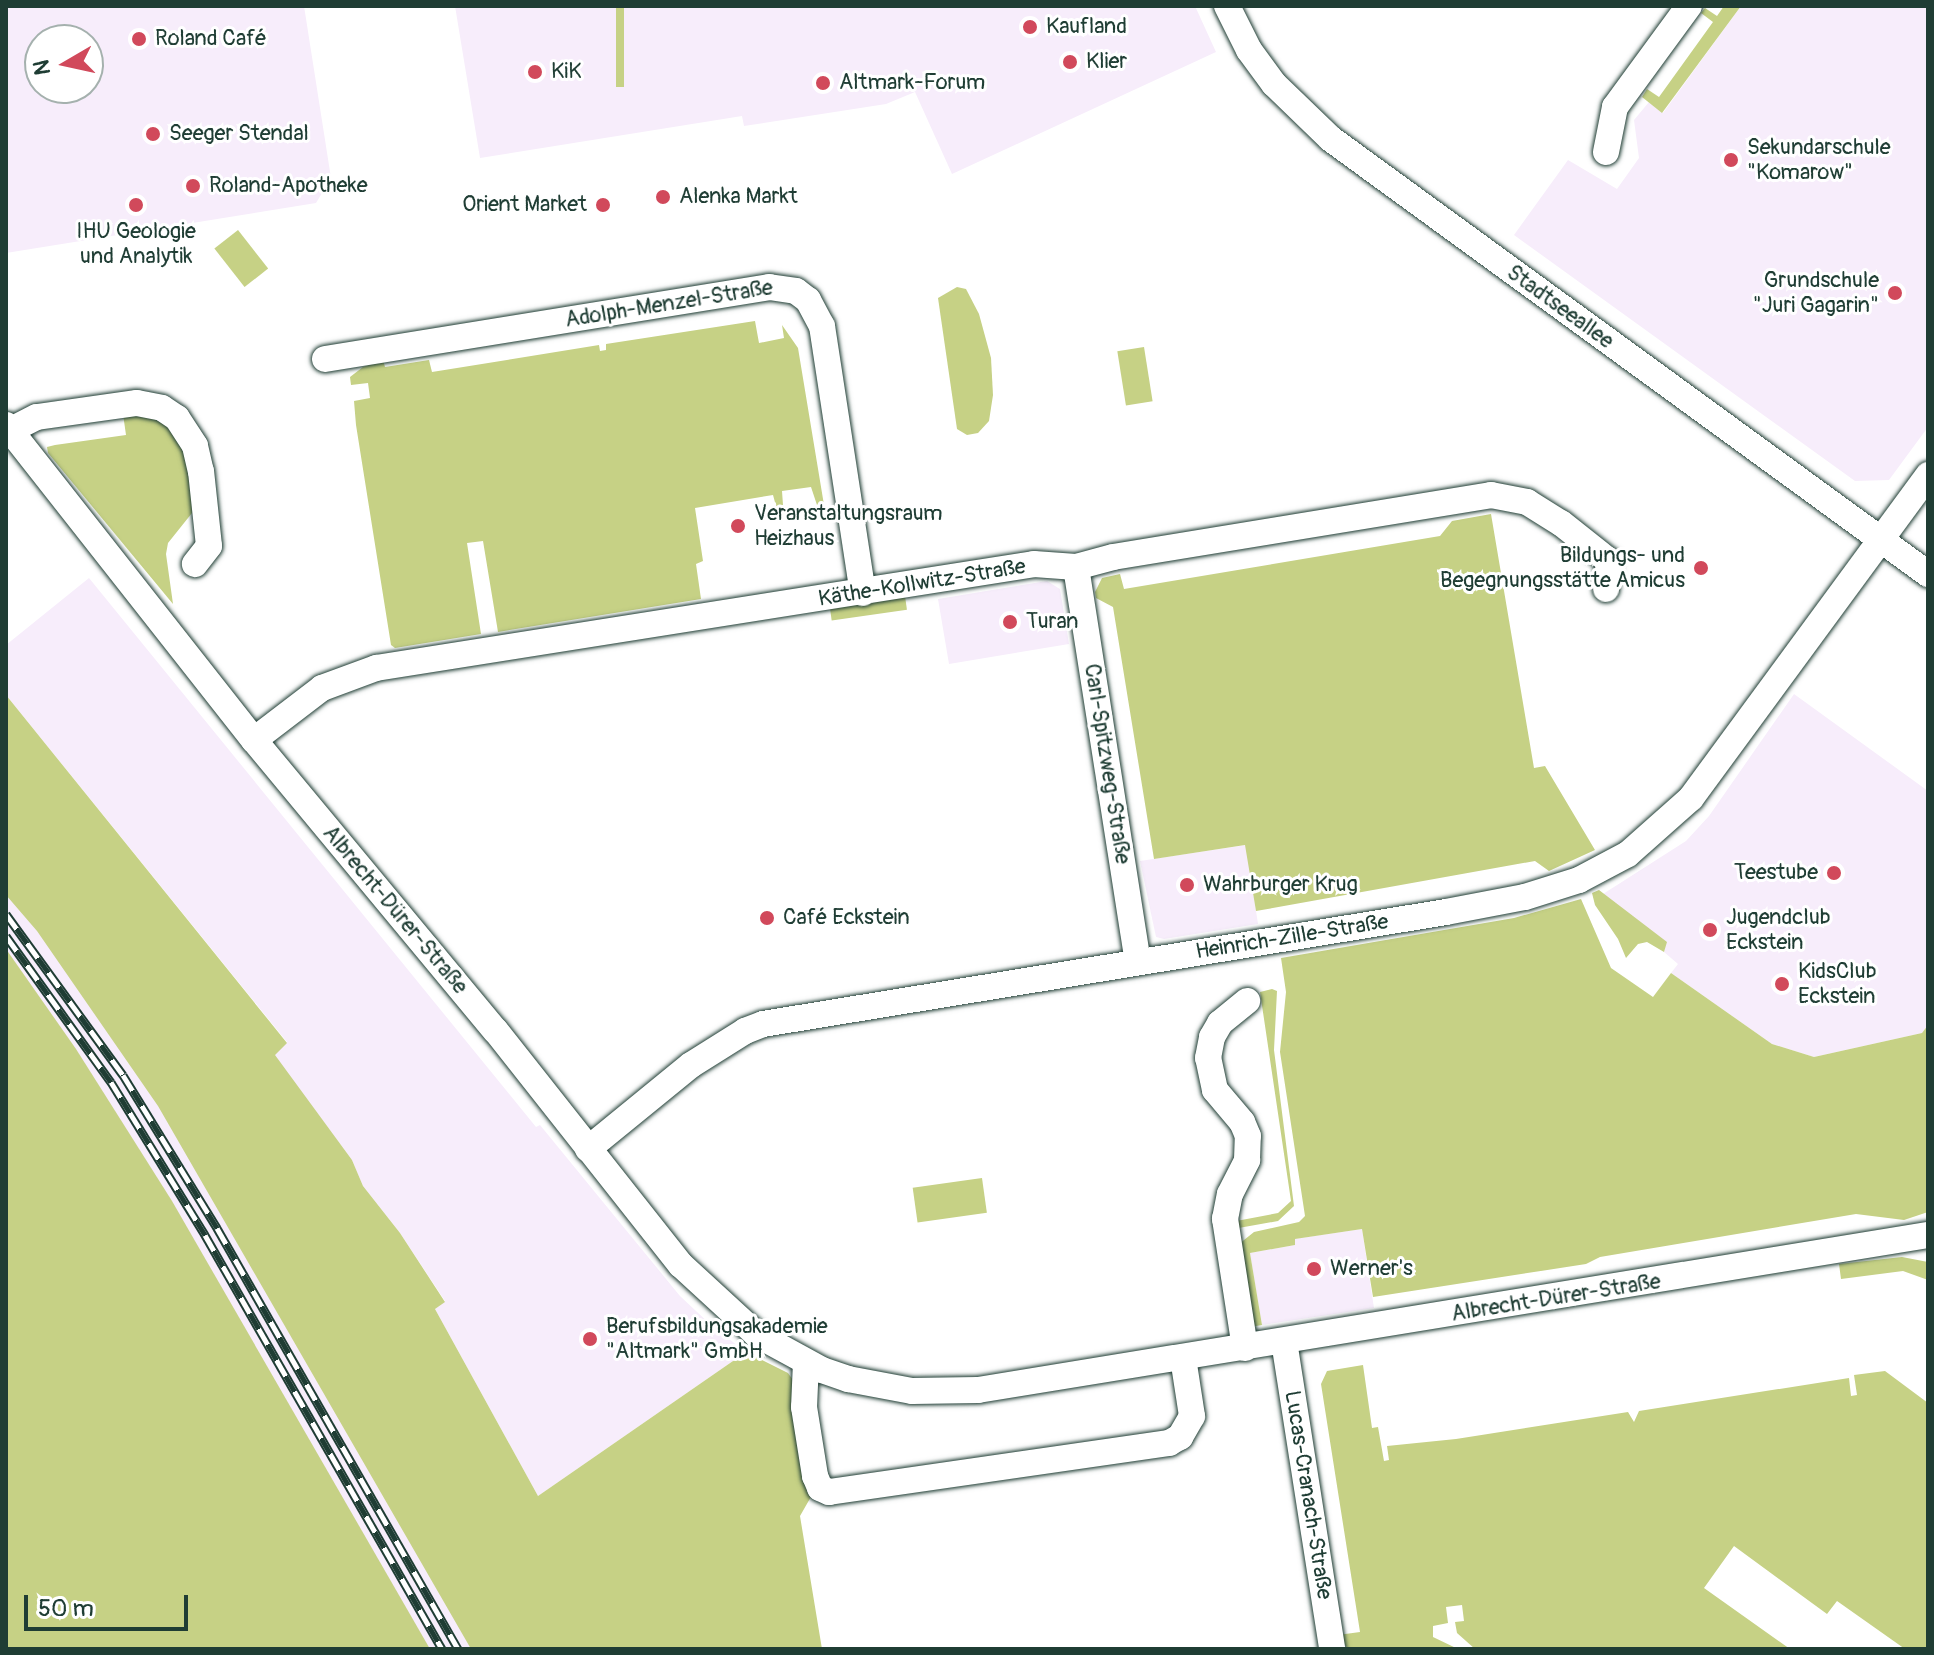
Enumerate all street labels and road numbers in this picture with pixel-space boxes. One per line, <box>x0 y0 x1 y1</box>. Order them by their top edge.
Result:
street label: Stadtseeallee <box>1501 259 1619 355</box>
street label: Adolph-Menzel-Straße <box>563 275 775 333</box>
street label: Käthe-Kollwitz-Straße <box>816 554 1028 612</box>
street label: Carl-Spitzweg-Straße <box>1078 662 1136 866</box>
street label: Albrecht-Dürer-Straße <box>317 820 473 1000</box>
street label: Heinrich-Zille-Straße <box>1194 909 1390 965</box>
street label: Albrecht-Dürer-Straße <box>1449 1268 1663 1328</box>
street label: Lucas-Cranach-Straße <box>1278 1389 1338 1601</box>

